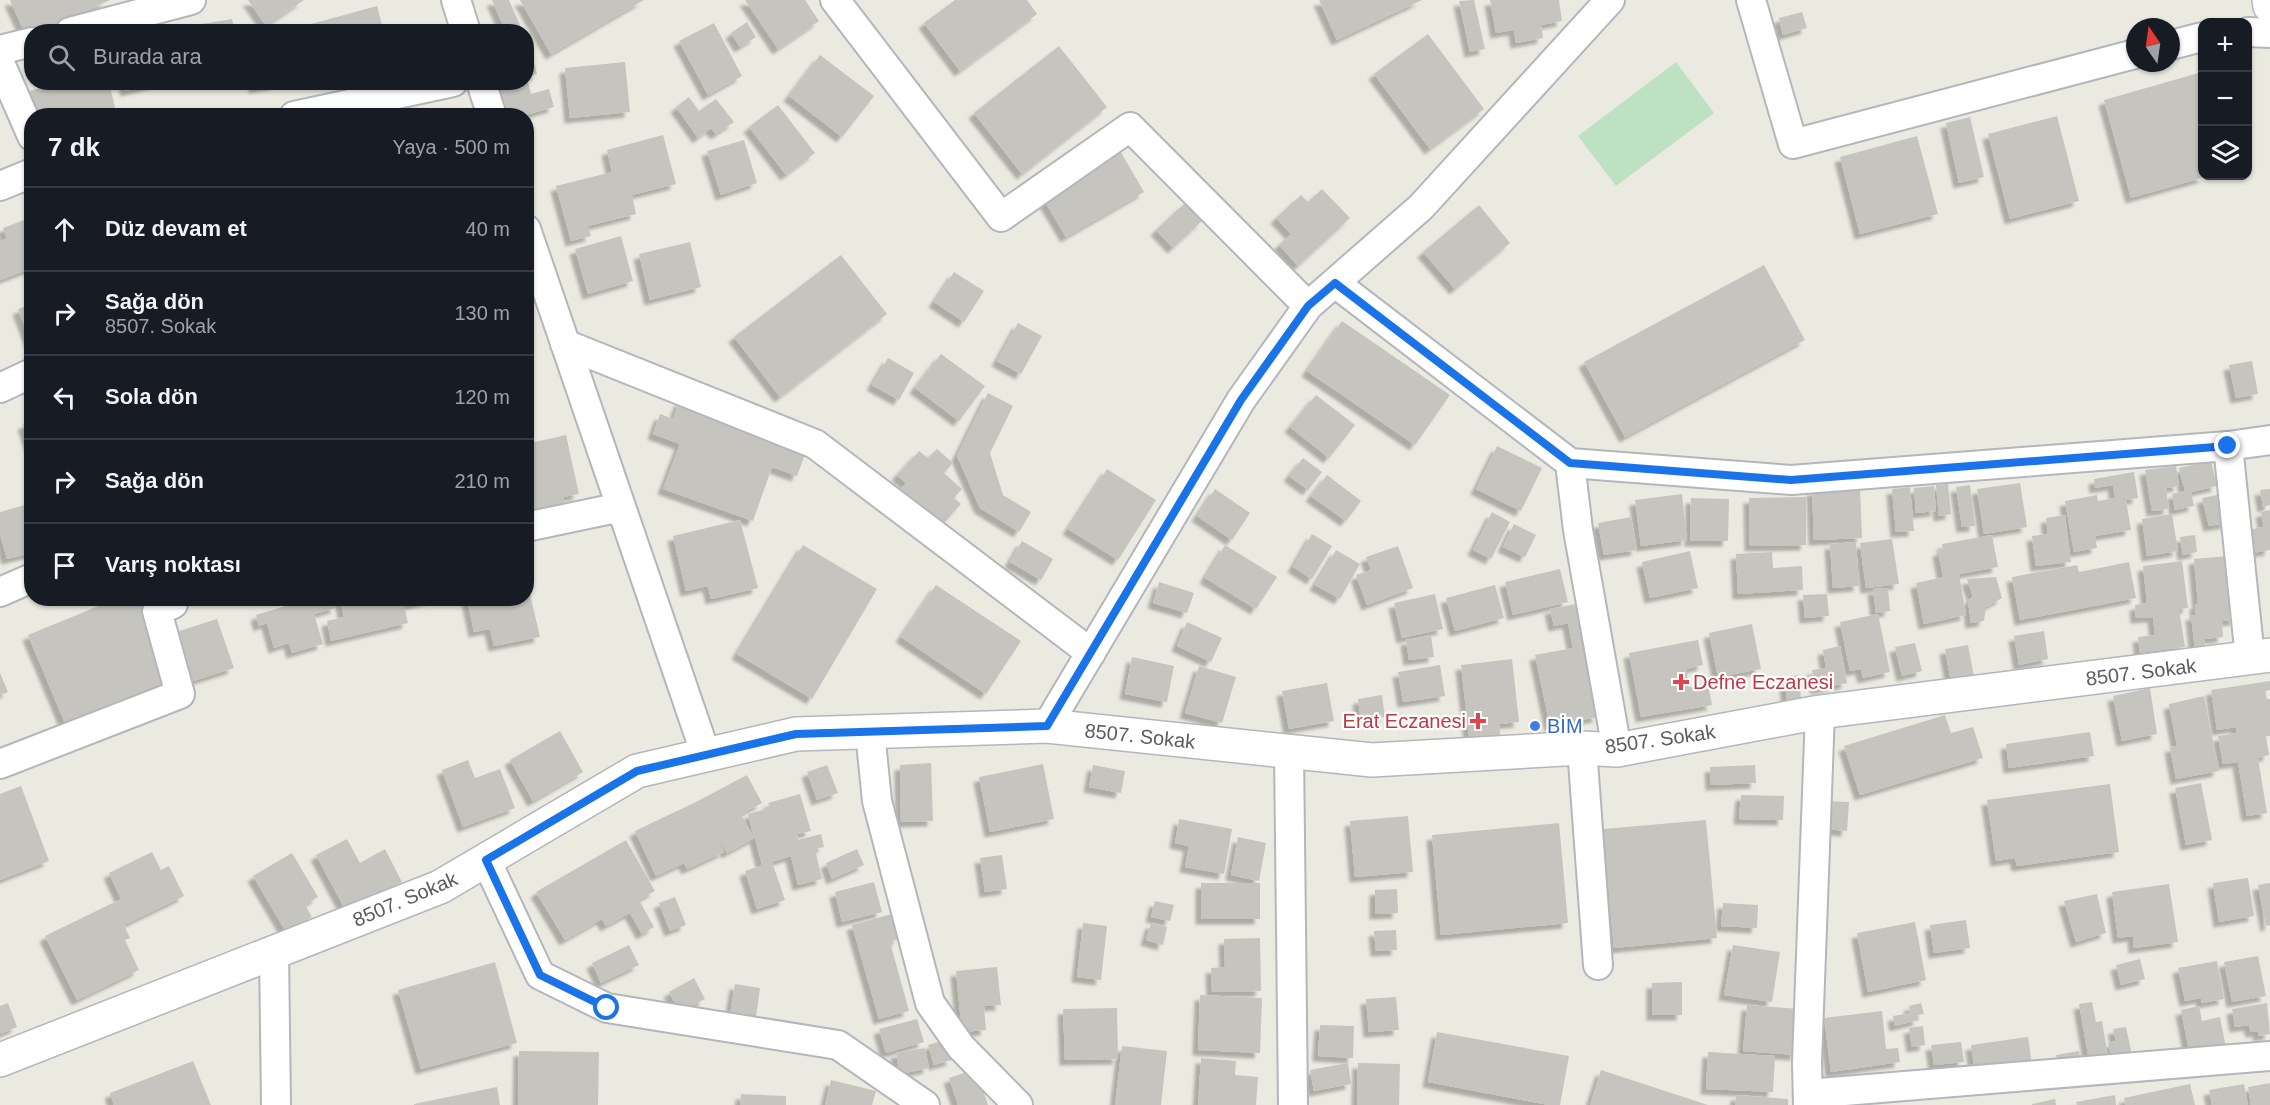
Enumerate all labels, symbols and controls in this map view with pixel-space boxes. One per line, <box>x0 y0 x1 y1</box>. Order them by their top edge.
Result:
north arrow <box>2126 18 2180 72</box>
map controls <box>2198 18 2252 180</box>
button: + <box>2198 18 2252 72</box>
search box <box>24 24 534 90</box>
icon: search <box>45 41 78 74</box>
text: Burada ara <box>93 44 202 69</box>
button: − <box>2198 72 2252 126</box>
button: layers <box>2198 126 2252 180</box>
text: 7 dk <box>48 132 100 162</box>
text: Yaya · 500 m <box>393 136 510 158</box>
icon: ahead <box>48 213 81 246</box>
text: Düz devam et <box>105 216 247 241</box>
text: 40 m <box>466 218 510 240</box>
text: Sağa dön <box>105 289 204 314</box>
icon: right <box>48 297 81 330</box>
text: 130 m <box>454 302 510 324</box>
text: 8507. Sokak <box>105 315 216 337</box>
icon: left <box>48 381 81 414</box>
text: Sola dön <box>105 384 198 409</box>
text: 120 m <box>454 386 510 408</box>
route end <box>2214 432 2240 458</box>
icon: right <box>48 465 81 498</box>
text: Sağa dön <box>105 468 204 493</box>
text: 210 m <box>454 470 510 492</box>
icon: arrive <box>48 549 81 582</box>
text: Varış noktası <box>105 552 241 577</box>
street label: 8507. Sokak <box>2084 654 2199 690</box>
place label: Defne Eczanesi <box>1693 671 1833 693</box>
marker: Defne Eczanesi <box>1674 675 1688 689</box>
place label: Erat Eczanesi <box>1343 710 1466 732</box>
marker: Erat Eczanesi <box>1471 714 1485 728</box>
place label: BİM <box>1547 715 1583 737</box>
street label: 8507. Sokak <box>1084 719 1197 753</box>
marker: BİM <box>1528 719 1542 733</box>
street label: 8507. Sokak <box>1603 720 1718 758</box>
street label: 8507. Sokak <box>350 867 461 931</box>
route start <box>593 994 619 1020</box>

